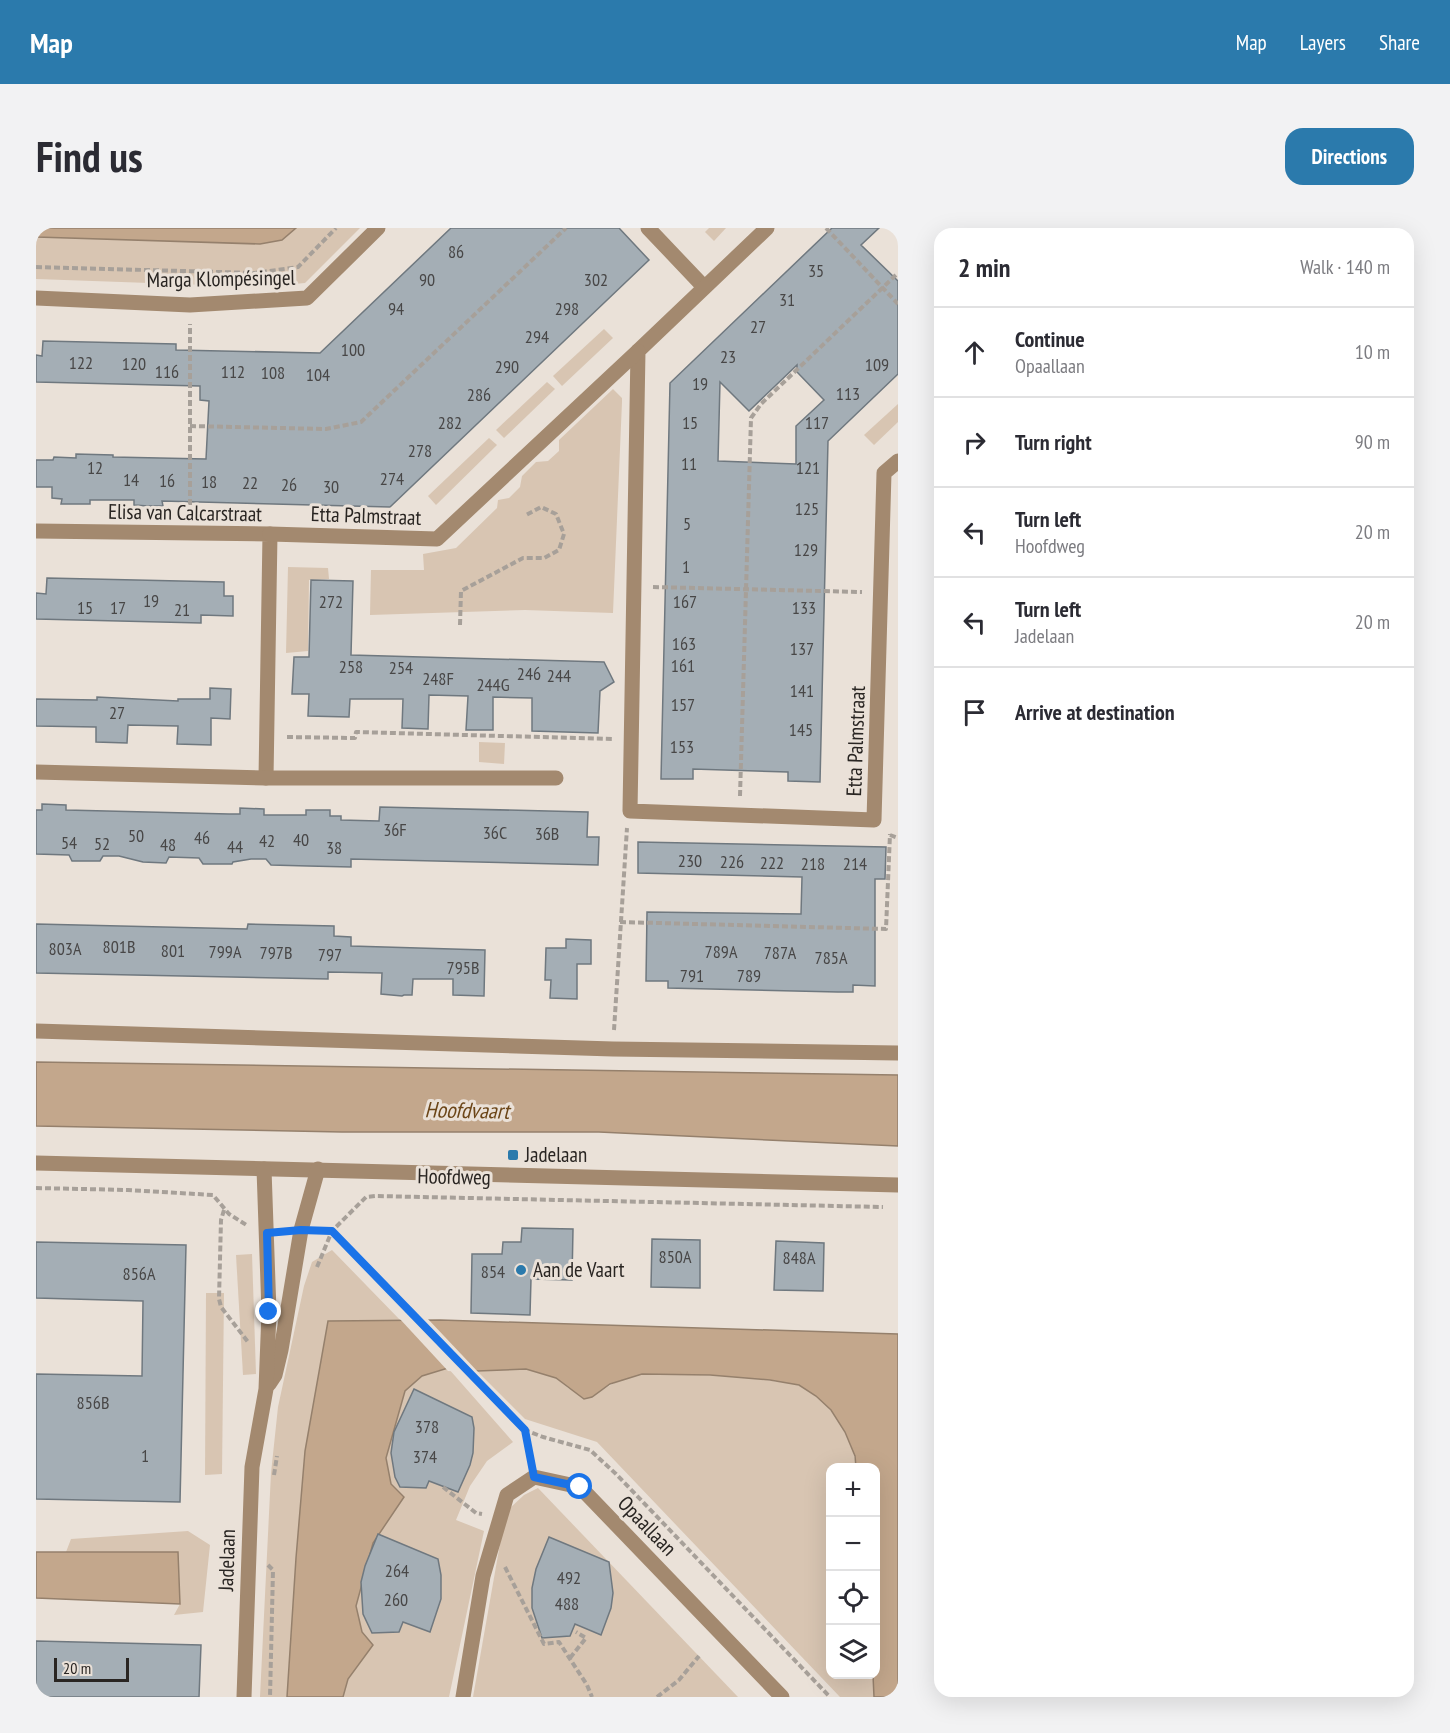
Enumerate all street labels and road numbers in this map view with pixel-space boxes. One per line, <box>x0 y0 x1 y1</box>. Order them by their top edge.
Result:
street label: Marga Klompésingel <box>146 264 296 293</box>
street label: Elisa van Calcarstraat <box>108 498 262 527</box>
street label: Etta Palmstraat <box>310 500 422 531</box>
street label: Etta Palmstraat <box>840 685 871 797</box>
street label: Hoofdweg <box>417 1162 491 1191</box>
street label: Opaallaan <box>612 1490 683 1561</box>
street label: Jadelaan <box>212 1528 241 1593</box>

